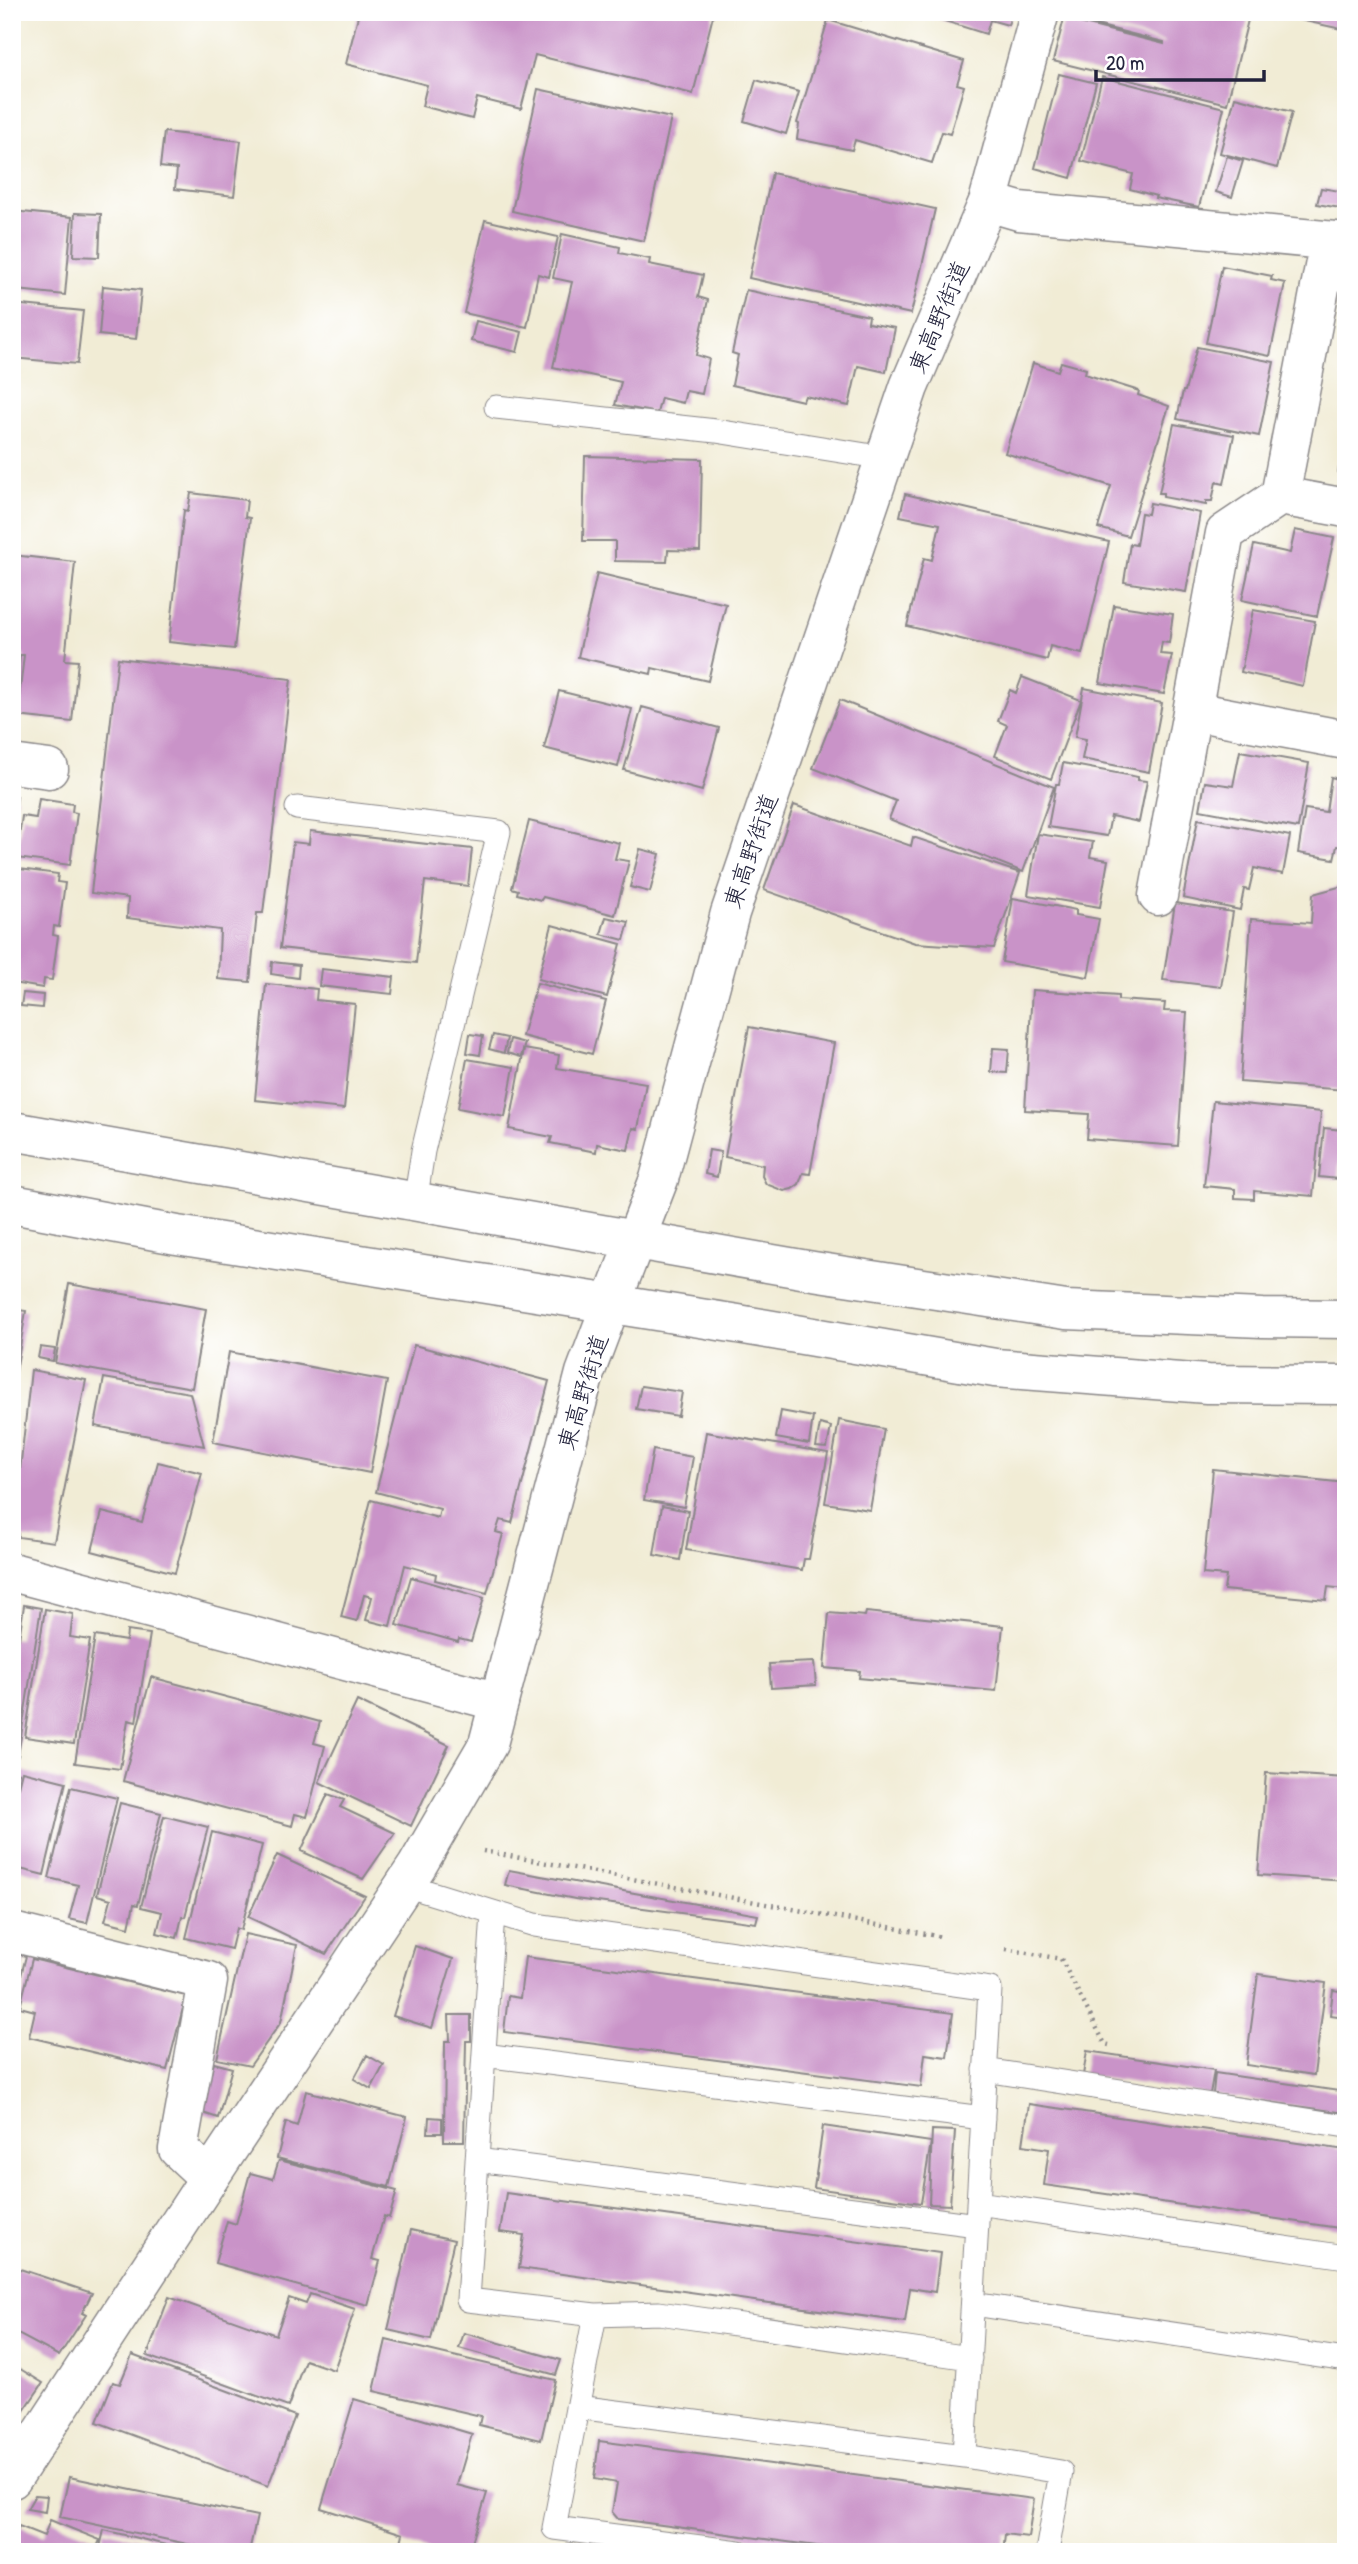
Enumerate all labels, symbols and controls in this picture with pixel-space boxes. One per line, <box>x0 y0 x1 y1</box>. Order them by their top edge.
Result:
scale bar <box>1096 38 1264 82</box>
text: 20 m <box>1106 48 1144 77</box>
street label: 東高野街道 <box>900 255 976 378</box>
street label: 東高野街道 <box>715 789 785 913</box>
street label: 東高野街道 <box>549 1330 615 1454</box>

